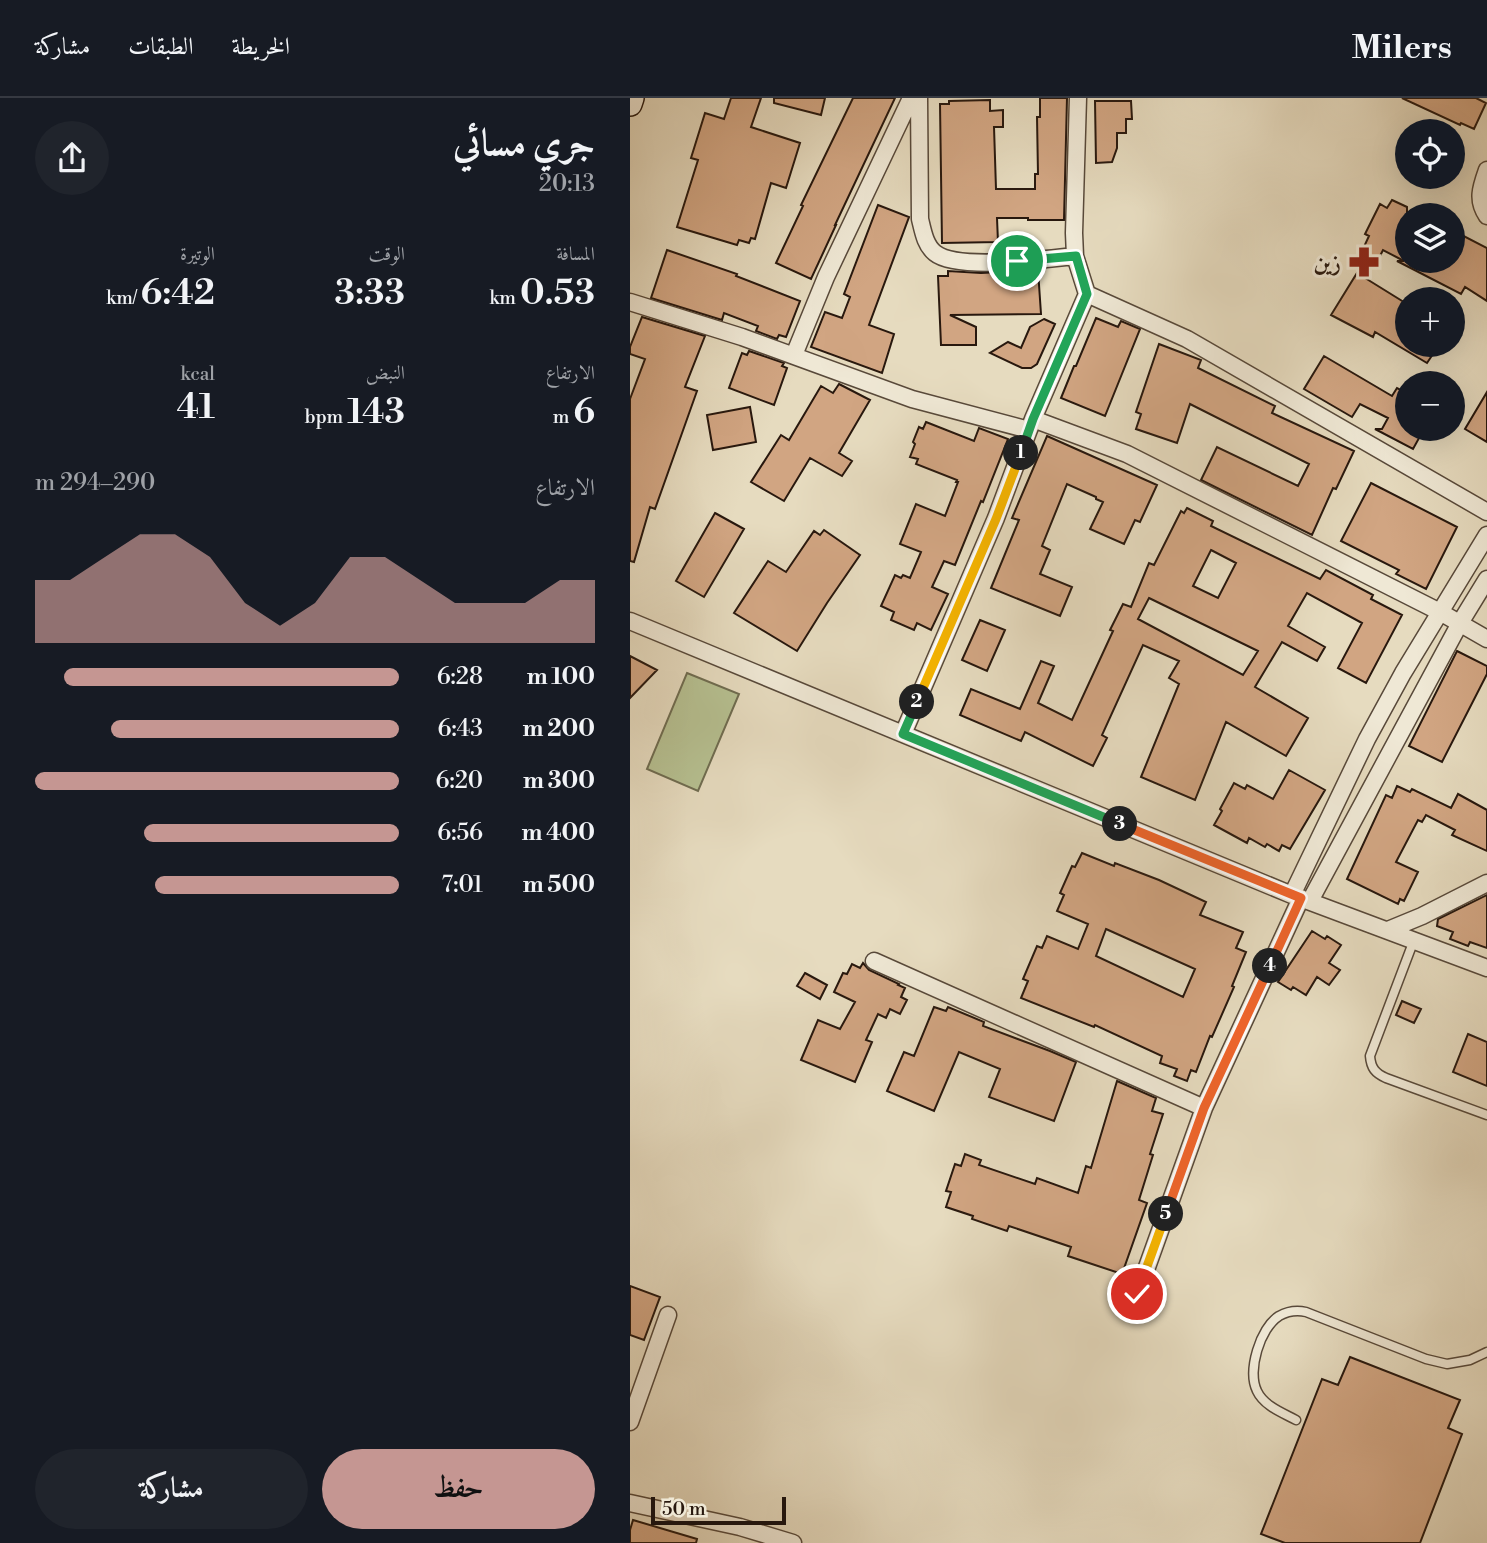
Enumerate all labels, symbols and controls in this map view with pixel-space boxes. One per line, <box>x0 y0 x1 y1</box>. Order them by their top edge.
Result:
text: Milers <box>1351 28 1452 69</box>
text: مشاركة <box>35 32 90 62</box>
text: الطبقات <box>128 32 194 62</box>
text: الخريطة <box>232 32 290 62</box>
map controls <box>1395 119 1465 441</box>
button: locate <box>1395 119 1465 189</box>
text: جري مسائي <box>453 120 595 167</box>
button: share <box>35 121 109 195</box>
text: 20:13 <box>539 170 595 198</box>
button: layers <box>1395 203 1465 273</box>
pin <box>987 231 1047 291</box>
text: الوتيرة <box>180 242 215 266</box>
text: الوقت <box>369 242 405 266</box>
text: المسافة <box>556 242 595 266</box>
icon: arrive <box>998 242 1036 280</box>
pharmacy icon: زين <box>1347 245 1381 279</box>
place label: زين <box>1313 249 1341 277</box>
text: 6:42 <box>140 272 215 315</box>
text: 3:33 <box>335 272 405 315</box>
text: 0.53 <box>520 272 595 315</box>
text: /km <box>106 286 140 310</box>
text: km <box>489 286 520 310</box>
button: + <box>1395 287 1465 357</box>
text: النبض <box>366 361 405 385</box>
text: الارتفاع <box>546 361 595 385</box>
text: kcal <box>181 362 215 386</box>
button: − <box>1395 371 1465 441</box>
text: 41 <box>176 386 215 429</box>
text: 143 <box>347 391 405 434</box>
text: 6 <box>573 391 595 434</box>
text: bpm <box>305 405 347 429</box>
text: m <box>553 405 573 429</box>
pin: 1 <box>1004 436 1038 470</box>
text: 1 <box>1016 440 1025 464</box>
text: 290–294 m <box>35 469 155 497</box>
text: الارتفاع <box>535 474 595 502</box>
text: 6:28 <box>437 663 483 691</box>
text: 100 m <box>527 663 595 691</box>
pin: 2 <box>900 684 934 720</box>
text: 2 <box>911 689 922 713</box>
text: 6:43 <box>437 715 483 743</box>
text: 200 m <box>523 715 595 743</box>
text: 6:20 <box>436 767 483 795</box>
text: 300 m <box>523 767 595 795</box>
pin: 3 <box>1102 806 1138 842</box>
text: 3 <box>1114 811 1125 835</box>
text: 6:56 <box>437 819 483 847</box>
text: 400 m <box>522 819 595 847</box>
text: 7:01 <box>442 871 483 899</box>
text: 500 m <box>523 871 595 899</box>
pin: 4 <box>1252 948 1288 984</box>
text: 4 <box>1263 953 1276 977</box>
pin: 5 <box>1148 1196 1184 1232</box>
text: 5 <box>1160 1201 1171 1225</box>
pin <box>1107 1264 1167 1324</box>
icon: check <box>1118 1275 1156 1313</box>
button: مشاركة <box>35 1449 308 1529</box>
button: حفظ <box>322 1449 595 1529</box>
scale bar <box>651 1494 786 1526</box>
text: 50 m <box>662 1497 706 1521</box>

